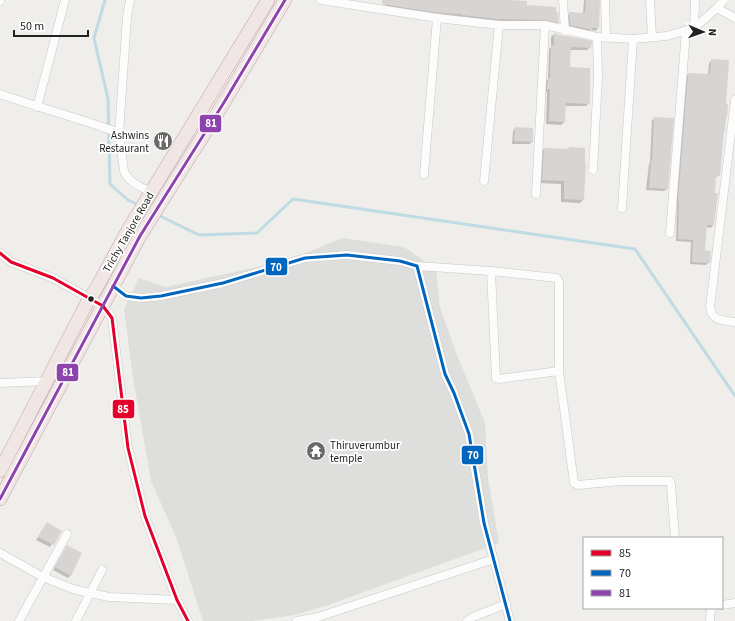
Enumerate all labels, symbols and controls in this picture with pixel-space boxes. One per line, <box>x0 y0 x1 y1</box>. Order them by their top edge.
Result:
scale bar <box>14 12 88 38</box>
north arrow <box>683 12 723 52</box>
text: 50 m <box>20 18 44 35</box>
text: N <box>705 28 720 36</box>
line badge: 81 <box>199 114 222 133</box>
text: 81 <box>205 116 217 131</box>
place label: Ashwins Restaurant <box>99 128 149 156</box>
restaurant icon: Ashwins Restaurant <box>152 130 174 152</box>
street label: Trichy Tanjore Road <box>99 189 158 275</box>
line badge: 70 <box>265 257 288 276</box>
text: 70 <box>270 260 282 275</box>
unlabelled marker <box>86 294 96 304</box>
line badge: 81 <box>56 363 79 382</box>
text: 81 <box>62 365 74 380</box>
line badge: 85 <box>112 399 135 419</box>
text: 85 <box>117 402 129 417</box>
place label: Thiruverumbur temple <box>330 438 400 466</box>
temple icon: Thiruverumbur temple <box>305 440 327 462</box>
line badge: 70 <box>461 445 484 465</box>
text: 70 <box>467 448 479 463</box>
legend <box>583 537 723 609</box>
text: 85 <box>619 545 631 562</box>
text: 70 <box>619 565 631 582</box>
text: 81 <box>619 585 631 602</box>

